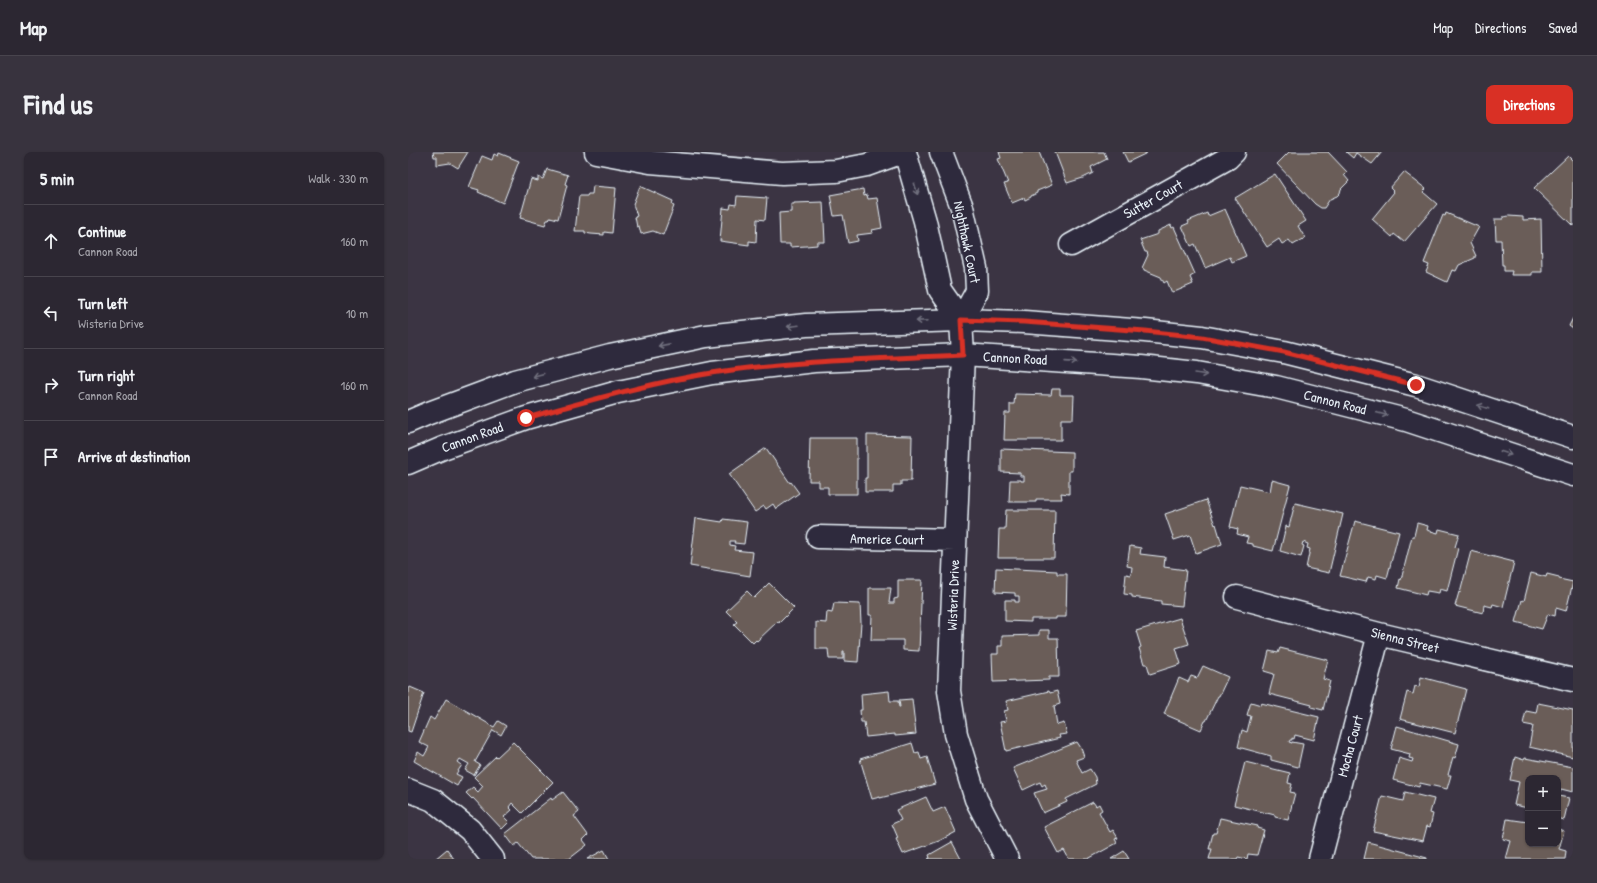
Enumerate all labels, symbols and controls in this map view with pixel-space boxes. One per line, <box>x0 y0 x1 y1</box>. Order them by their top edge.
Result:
text: Map <box>20 15 47 41</box>
text: Map <box>1433 18 1453 37</box>
text: Directions <box>1475 18 1526 37</box>
text: Saved <box>1548 18 1577 37</box>
text: Find us <box>24 85 93 123</box>
button: Directions <box>1486 85 1573 124</box>
text: 5 min <box>40 167 74 190</box>
text: Walk · 330 m <box>308 169 368 187</box>
street label: Sutter Court <box>1120 174 1186 223</box>
one-way arrow <box>913 183 920 196</box>
street label: Nighthawk Court <box>949 199 986 285</box>
text: Continue <box>78 221 126 242</box>
icon: ahead <box>40 230 62 252</box>
text: 160 m <box>340 232 368 250</box>
text: Cannon Road <box>78 242 137 260</box>
text: Turn left <box>78 293 128 314</box>
icon: left <box>40 302 62 324</box>
text: 10 m <box>346 304 368 322</box>
text: Wisteria Drive <box>78 314 144 332</box>
one-way arrow <box>916 317 929 325</box>
one-way arrow <box>787 323 800 330</box>
one-way arrow <box>658 341 671 349</box>
street label: Cannon Road <box>983 346 1048 369</box>
one-way arrow <box>1064 358 1077 365</box>
text: Turn right <box>78 365 134 386</box>
one-way arrow <box>1194 370 1207 378</box>
one-way arrow <box>531 372 544 379</box>
icon: right <box>40 374 62 396</box>
text: 160 m <box>340 376 368 394</box>
route end <box>1407 376 1425 394</box>
street label: Cannon Road <box>1302 385 1369 419</box>
text: Cannon Road <box>78 386 137 404</box>
one-way arrow <box>1476 403 1489 410</box>
route start <box>517 409 535 427</box>
one-way arrow <box>1376 411 1389 418</box>
street label: Cannon Road <box>439 416 506 456</box>
icon: arrive <box>40 446 62 468</box>
text: Arrive at destination <box>78 446 190 467</box>
one-way arrow <box>1500 450 1513 457</box>
street label: Americe Court <box>850 528 924 549</box>
street label: Wisteria Drive <box>942 559 963 631</box>
street label: Sienna Street <box>1369 622 1441 657</box>
street label: Mocha Court <box>1332 713 1367 779</box>
map controls <box>1525 775 1561 847</box>
button: + <box>1525 775 1561 811</box>
button: − <box>1525 811 1561 847</box>

